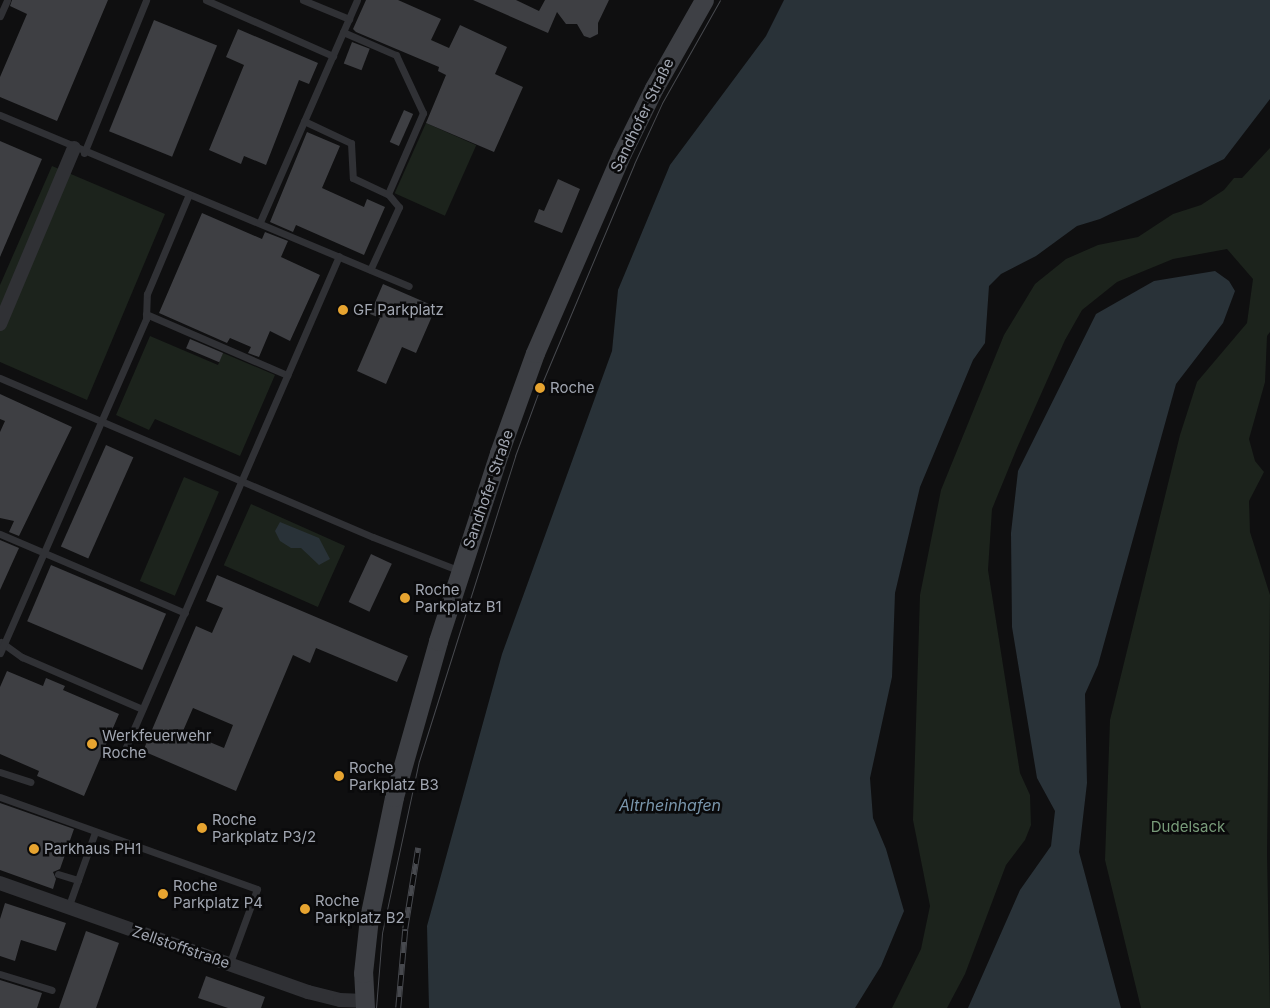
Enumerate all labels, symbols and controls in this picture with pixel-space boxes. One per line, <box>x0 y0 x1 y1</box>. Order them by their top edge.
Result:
street label: Sandhofer Straße <box>607 55 677 175</box>
place label: GF Parkplatz <box>353 301 444 319</box>
marker: GF Parkplatz <box>337 304 349 316</box>
place label: Roche <box>550 379 595 397</box>
marker: Roche <box>534 382 546 394</box>
street label: Sandhofer Straße <box>459 427 517 551</box>
place label: Roche Parkplatz B1 <box>415 580 502 615</box>
marker: Roche Parkplatz B1 <box>399 592 411 604</box>
place label: Werkfeuerwehr Roche <box>102 726 211 761</box>
marker: Werkfeuerwehr Roche <box>86 738 98 750</box>
place label: Roche Parkplatz B3 <box>349 758 439 793</box>
marker: Roche Parkplatz B3 <box>333 770 345 782</box>
water label: Altrheinhafen <box>619 795 721 815</box>
place label: Roche Parkplatz P3/2 <box>212 810 316 845</box>
park label: Dudelsack <box>1151 818 1225 836</box>
marker: Roche Parkplatz P3/2 <box>196 822 208 834</box>
place label: Parkhaus PH1 <box>44 840 141 858</box>
marker: Parkhaus PH1 <box>28 843 40 855</box>
place label: Roche Parkplatz P4 <box>173 876 263 911</box>
marker: Roche Parkplatz P4 <box>157 888 169 900</box>
place label: Roche Parkplatz B2 <box>315 891 405 926</box>
marker: Roche Parkplatz B2 <box>299 903 311 915</box>
street label: Zellstoffstraße <box>130 922 232 972</box>

